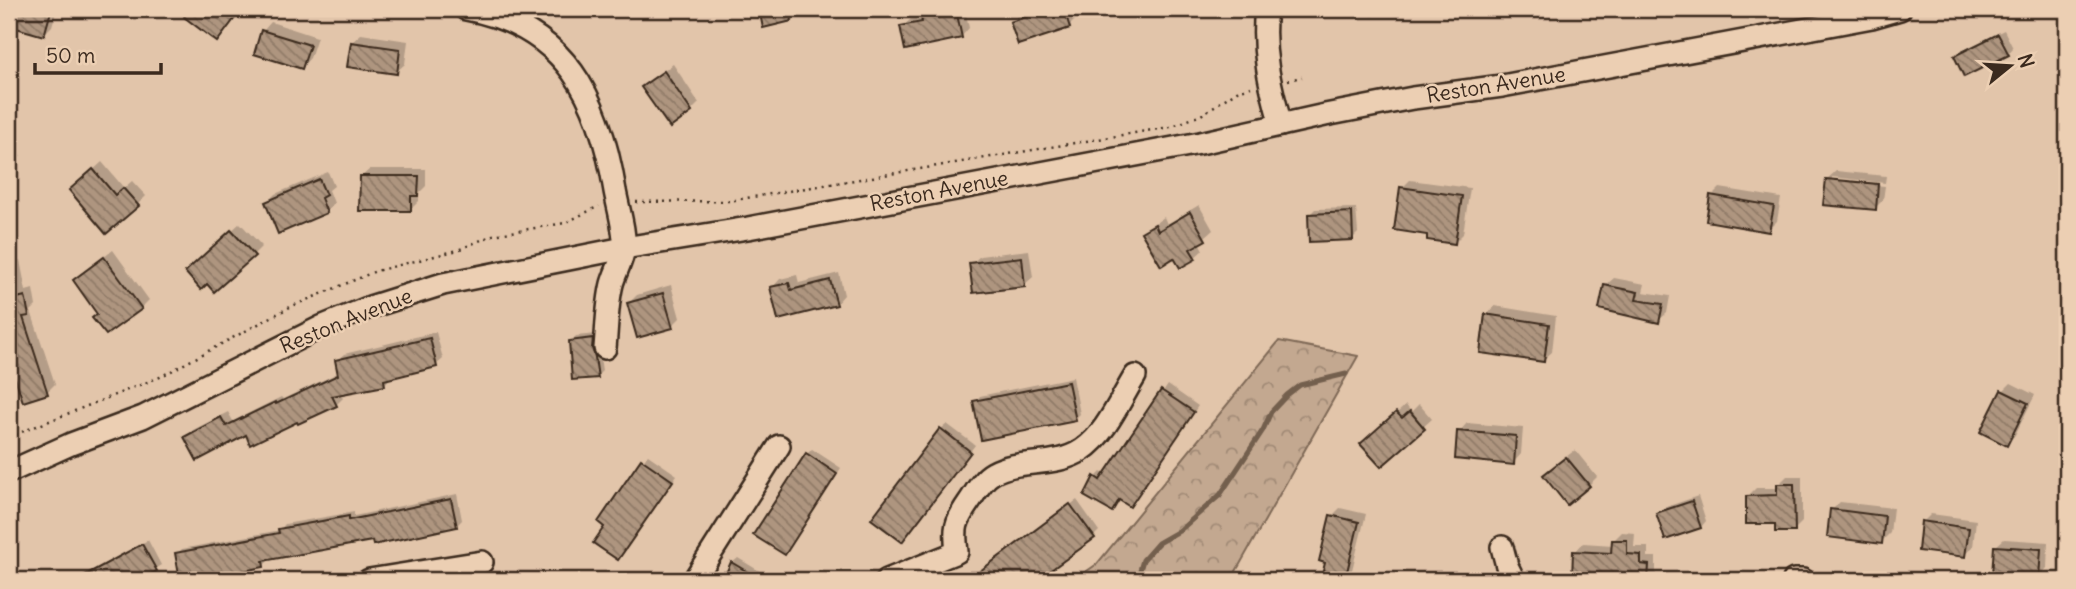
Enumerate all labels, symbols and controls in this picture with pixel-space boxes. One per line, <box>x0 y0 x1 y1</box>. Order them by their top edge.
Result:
scale bar <box>35 32 161 76</box>
north arrow <box>1974 32 2044 102</box>
text: 50 m <box>46 42 95 69</box>
text: N <box>2013 51 2040 71</box>
street label: Reston Avenue <box>1425 60 1567 109</box>
street label: Reston Avenue <box>868 164 1010 217</box>
street label: Reston Avenue <box>276 282 416 359</box>

